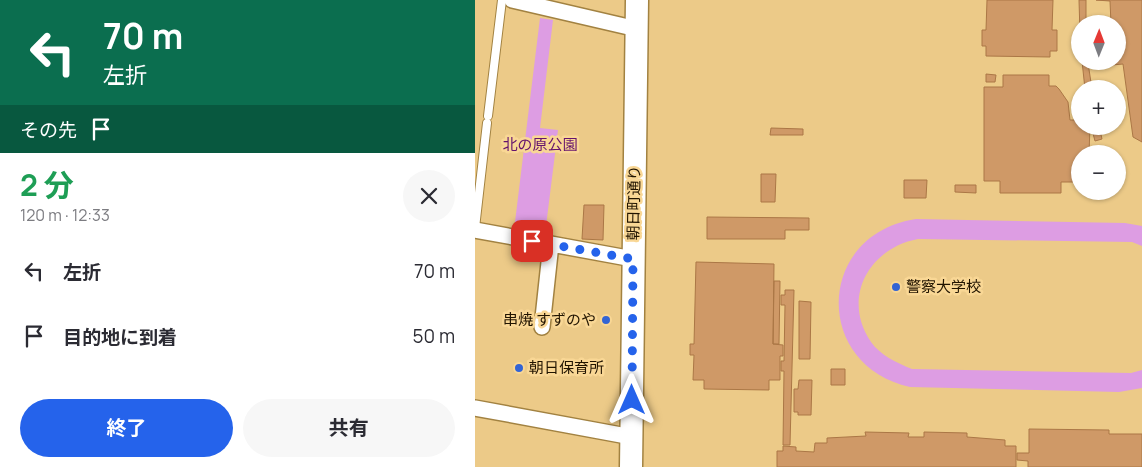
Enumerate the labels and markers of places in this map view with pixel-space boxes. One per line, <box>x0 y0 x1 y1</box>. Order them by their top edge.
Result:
pin <box>511 220 553 262</box>
place label: 警察大学校 <box>906 276 981 297</box>
marker: 警察大学校 <box>890 281 902 293</box>
place label: 串焼 すずのや <box>503 309 596 330</box>
marker: 串焼 すずのや <box>600 314 612 326</box>
place label: 朝日保育所 <box>529 357 604 378</box>
marker: 朝日保育所 <box>513 362 525 374</box>

